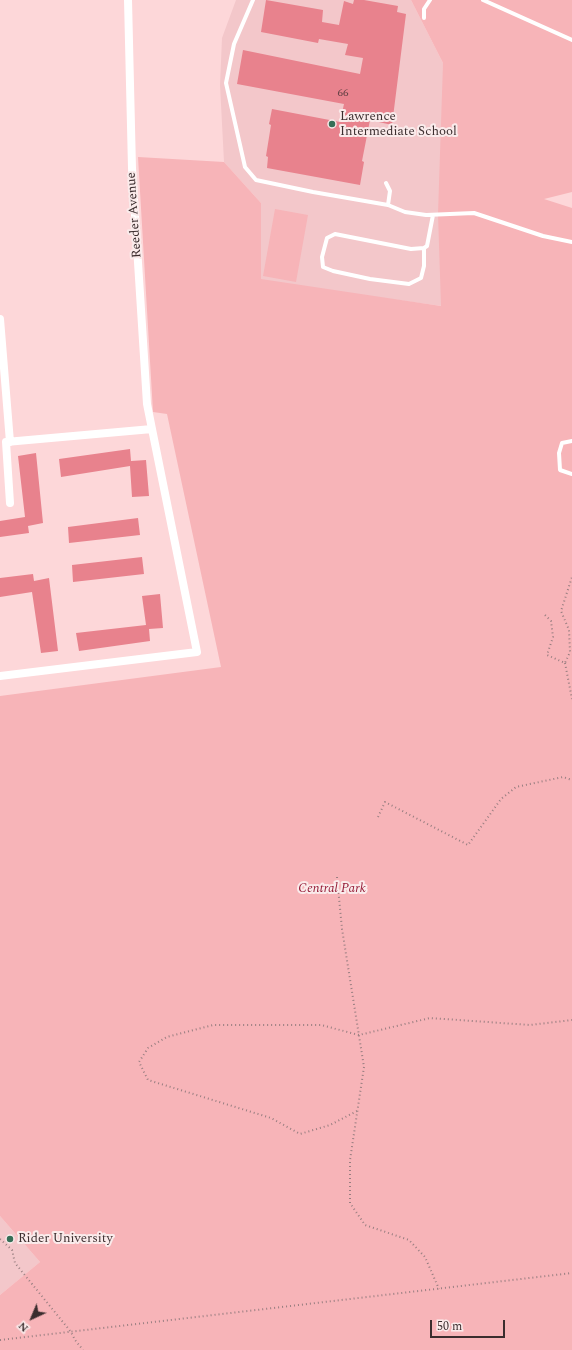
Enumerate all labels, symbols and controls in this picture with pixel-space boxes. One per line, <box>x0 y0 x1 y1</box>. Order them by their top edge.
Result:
house number: 66 <box>338 87 348 101</box>
place label: Lawrence Intermediate School <box>340 109 457 140</box>
marker: Lawrence Intermediate School <box>327 119 337 129</box>
street label: Reeder Avenue <box>124 172 146 258</box>
park label: Central Park <box>298 881 366 897</box>
place label: Rider University <box>18 1231 113 1247</box>
marker: Rider University <box>5 1234 15 1244</box>
north arrow <box>12 1298 52 1338</box>
scale bar <box>432 1312 507 1338</box>
text: 50 m <box>437 1317 462 1336</box>
text: N <box>14 1318 32 1336</box>

